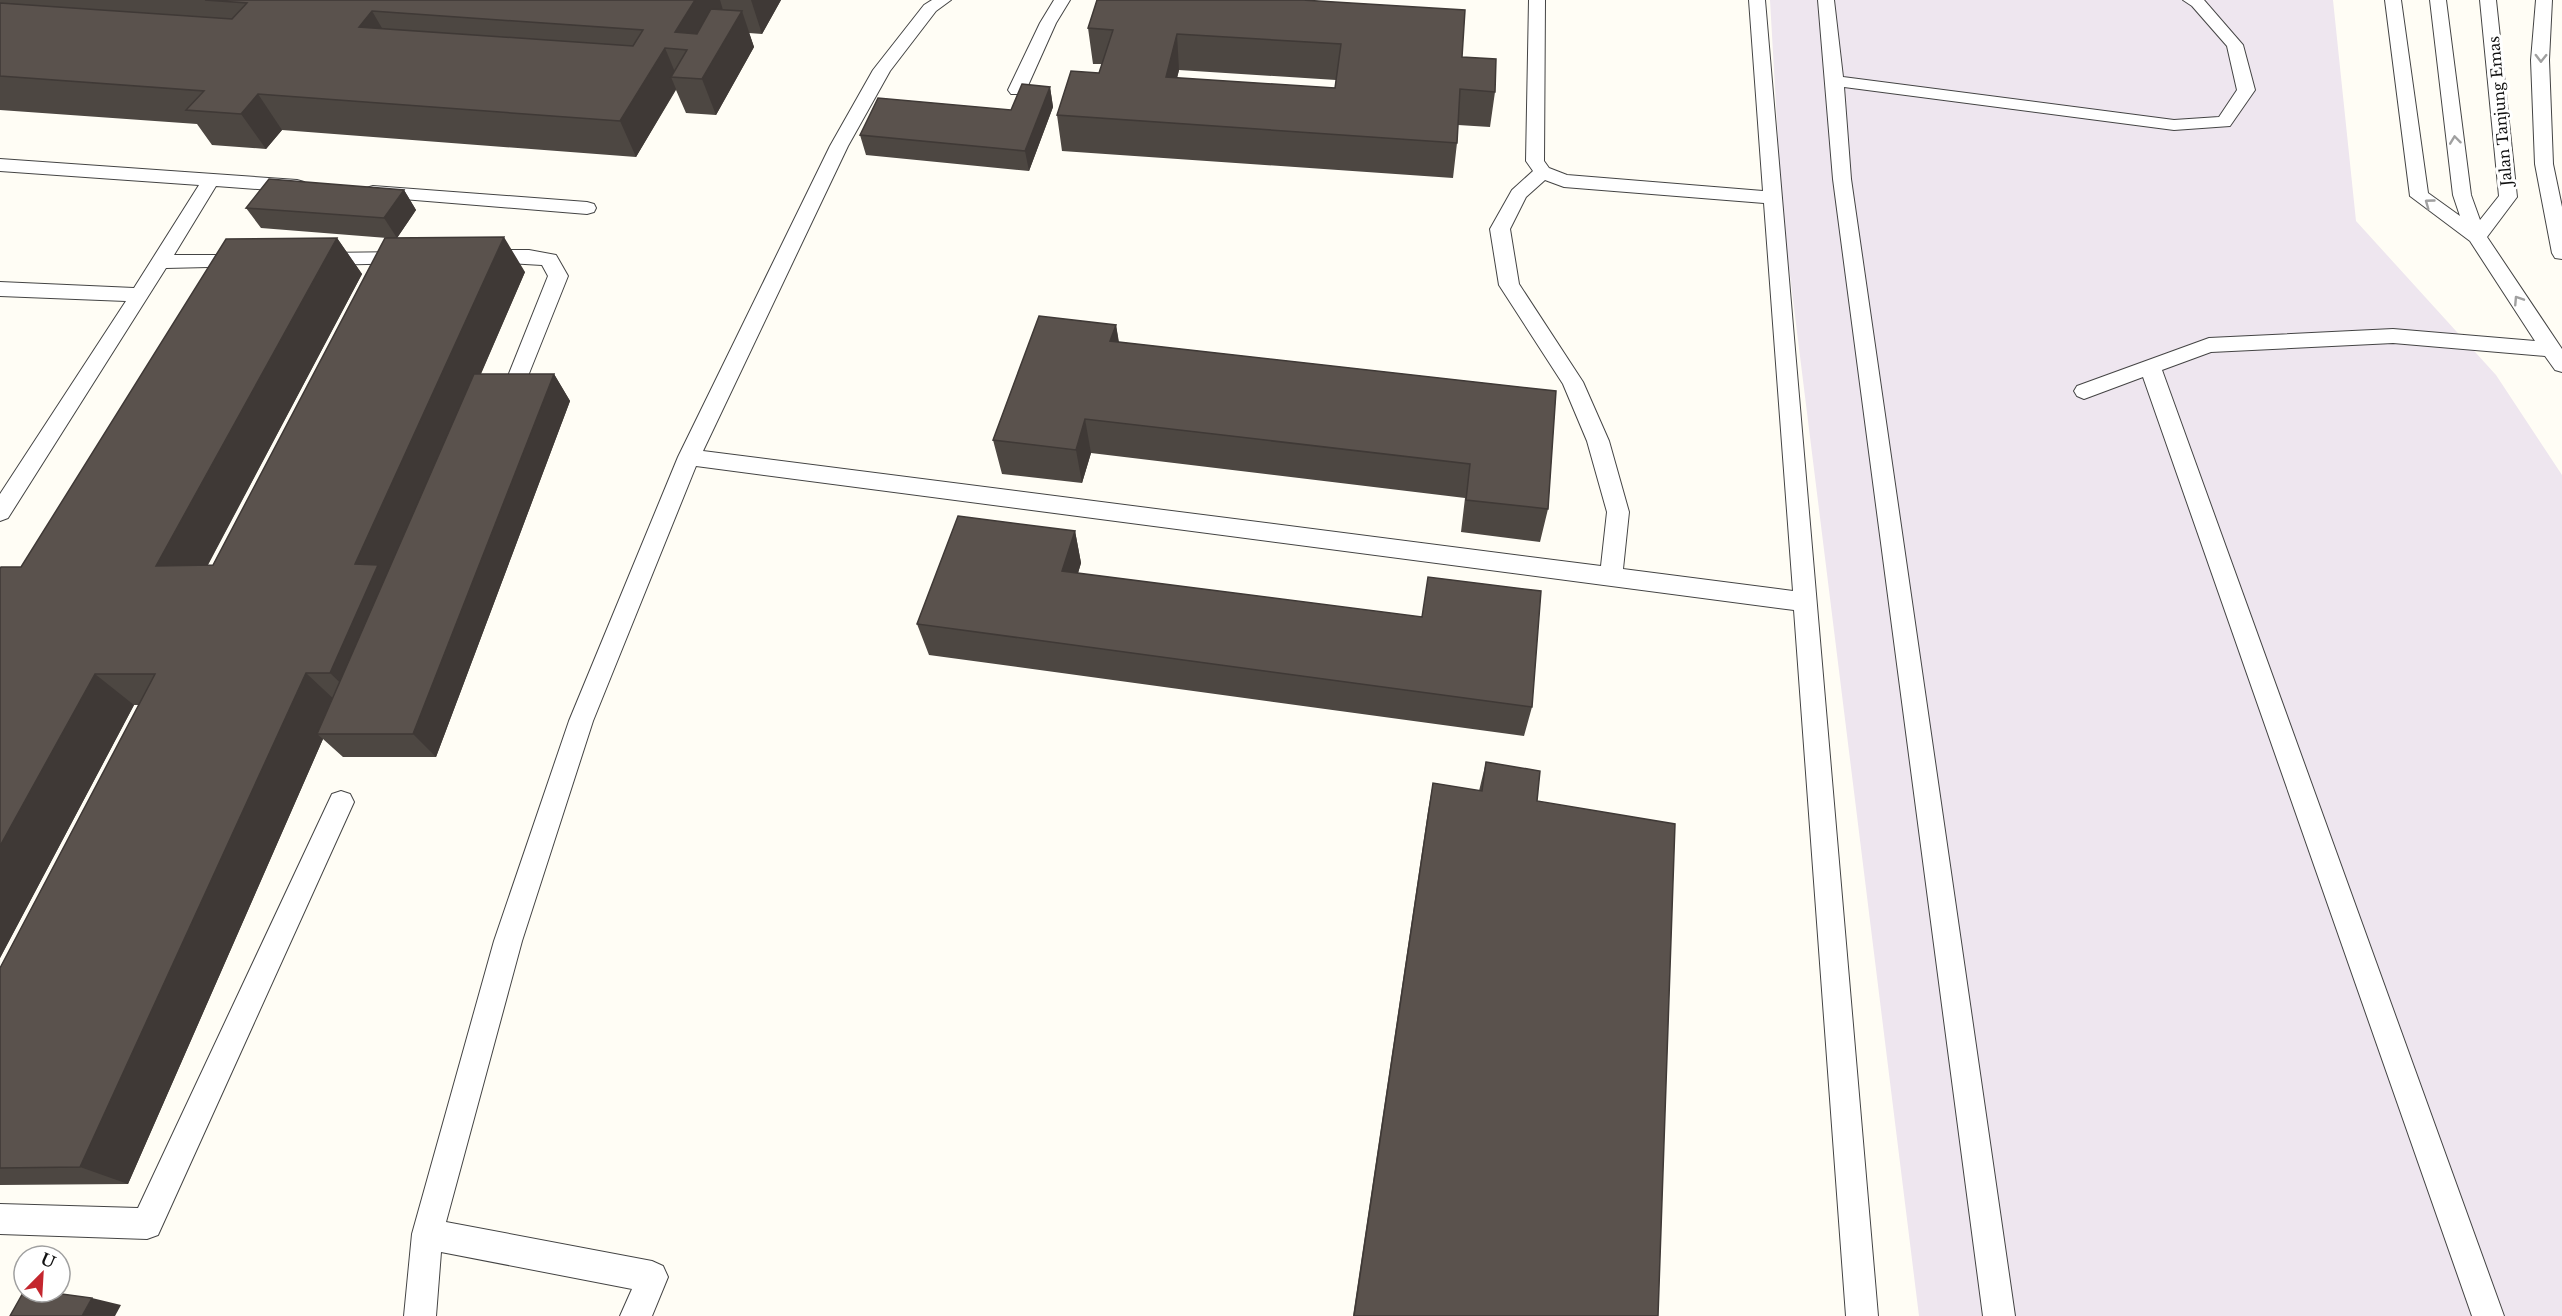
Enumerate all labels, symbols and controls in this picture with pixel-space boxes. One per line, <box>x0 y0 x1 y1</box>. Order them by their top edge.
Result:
street label: Jalan Tanjung Emas <box>2484 35 2516 189</box>
one-way arrow <box>2535 54 2547 63</box>
one-way arrow <box>2450 135 2462 144</box>
one-way arrow <box>2425 200 2436 211</box>
one-way arrow <box>2514 296 2525 307</box>
north arrow <box>12 1244 72 1304</box>
text: U <box>38 1248 59 1272</box>

